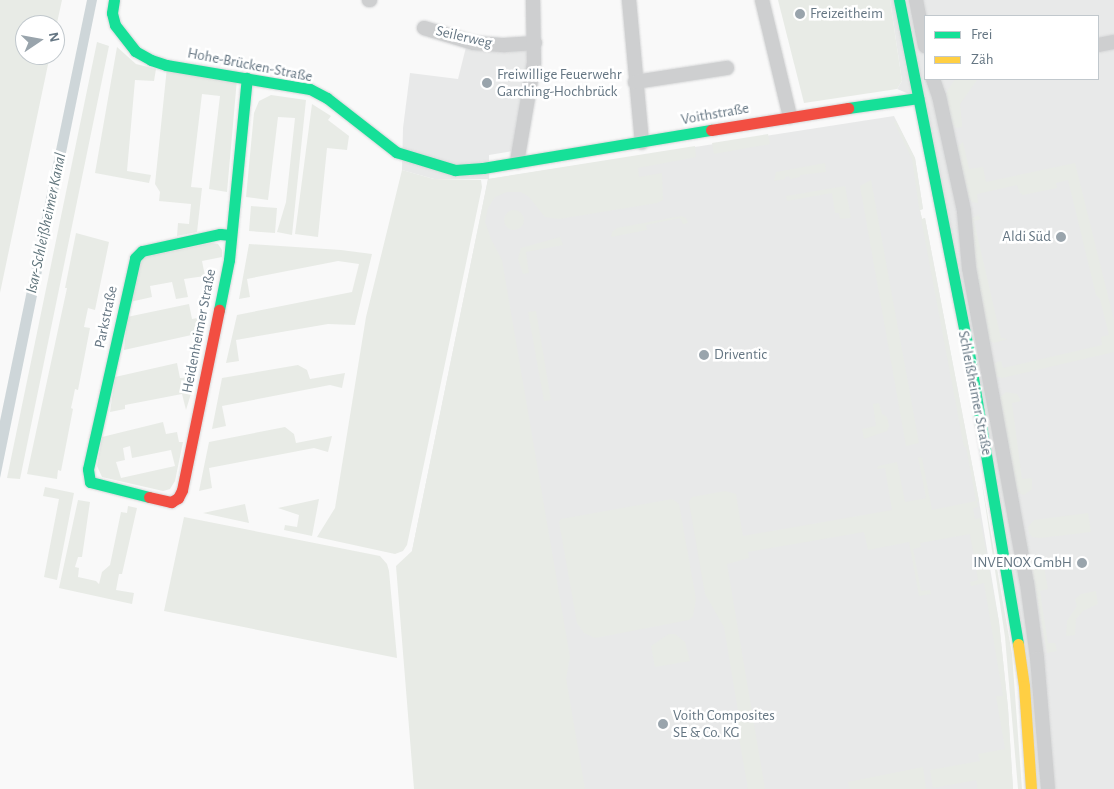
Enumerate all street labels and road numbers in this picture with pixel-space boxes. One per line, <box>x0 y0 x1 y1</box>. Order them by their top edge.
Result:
street label: Seilerweg <box>434 22 494 52</box>
street label: Hohe-Brücken-Straße <box>186 44 314 86</box>
street label: Voithstraße <box>680 99 750 129</box>
street label: Heidenheimer Straße <box>178 267 220 395</box>
street label: Parkstraße <box>91 284 121 350</box>
street label: Schleißheimer Straße <box>954 329 996 457</box>

